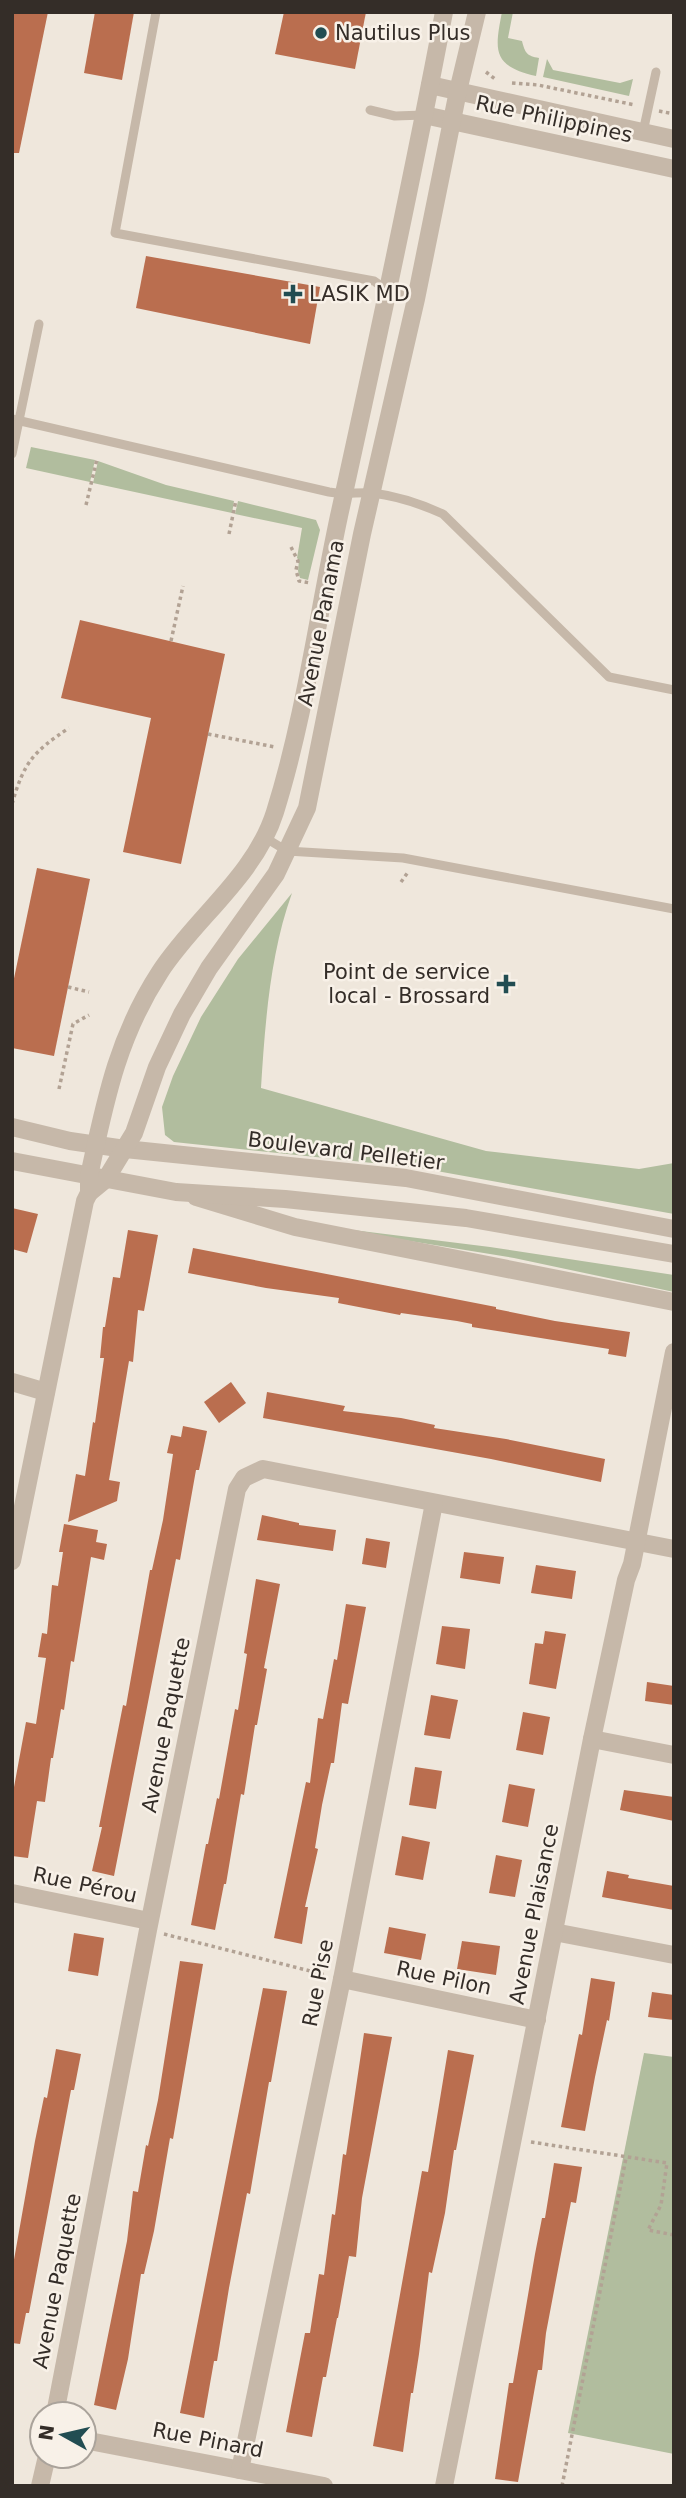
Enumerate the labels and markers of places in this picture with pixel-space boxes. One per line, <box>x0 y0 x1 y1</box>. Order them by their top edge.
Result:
place label: Nautilus Plus <box>335 21 470 45</box>
marker: Nautilus Plus <box>313 25 329 41</box>
place label: LASIK MD <box>309 282 410 306</box>
marker: LASIK MD <box>283 284 303 304</box>
place label: Point de service local - Brossard <box>323 960 490 1008</box>
marker: Point de service local - Brossard <box>496 974 516 994</box>

